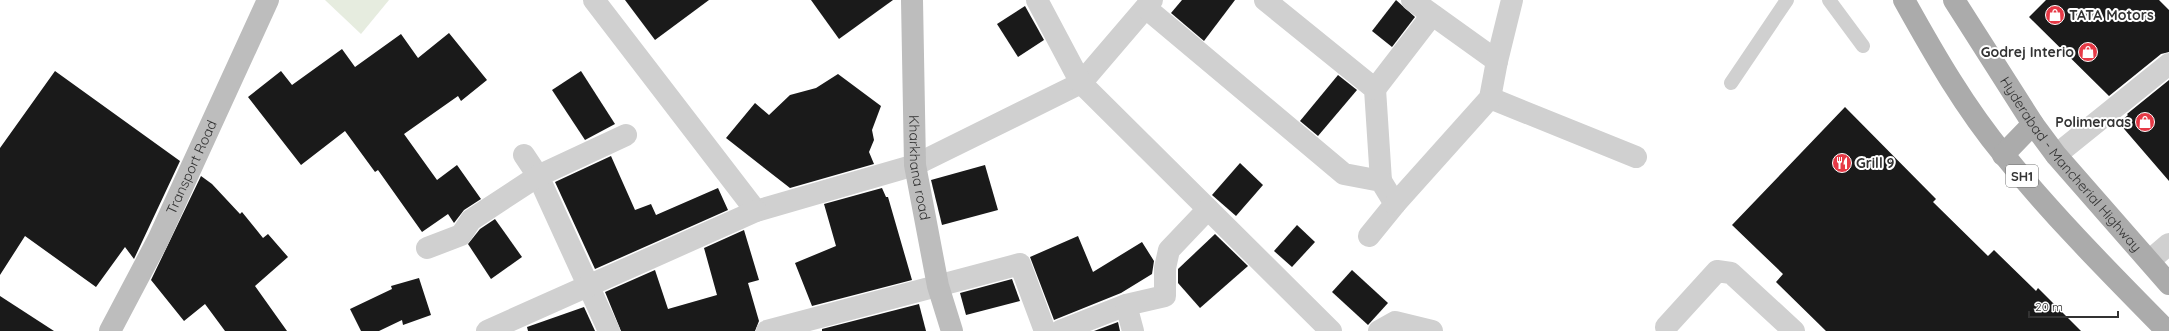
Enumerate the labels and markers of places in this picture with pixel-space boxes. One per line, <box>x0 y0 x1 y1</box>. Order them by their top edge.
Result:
shop icon: TATA Motors <box>2044 4 2066 26</box>
place label: TATA Motors <box>2069 6 2154 24</box>
shop icon: Godrej Interio <box>2077 41 2099 63</box>
place label: Godrej Interio <box>1981 43 2074 61</box>
shop icon: Polimeraas <box>2134 111 2156 133</box>
place label: Polimeraas <box>2055 113 2131 131</box>
restaurant icon: Grill 9 <box>1831 152 1853 174</box>
place label: Grill 9 <box>1856 154 1895 172</box>

